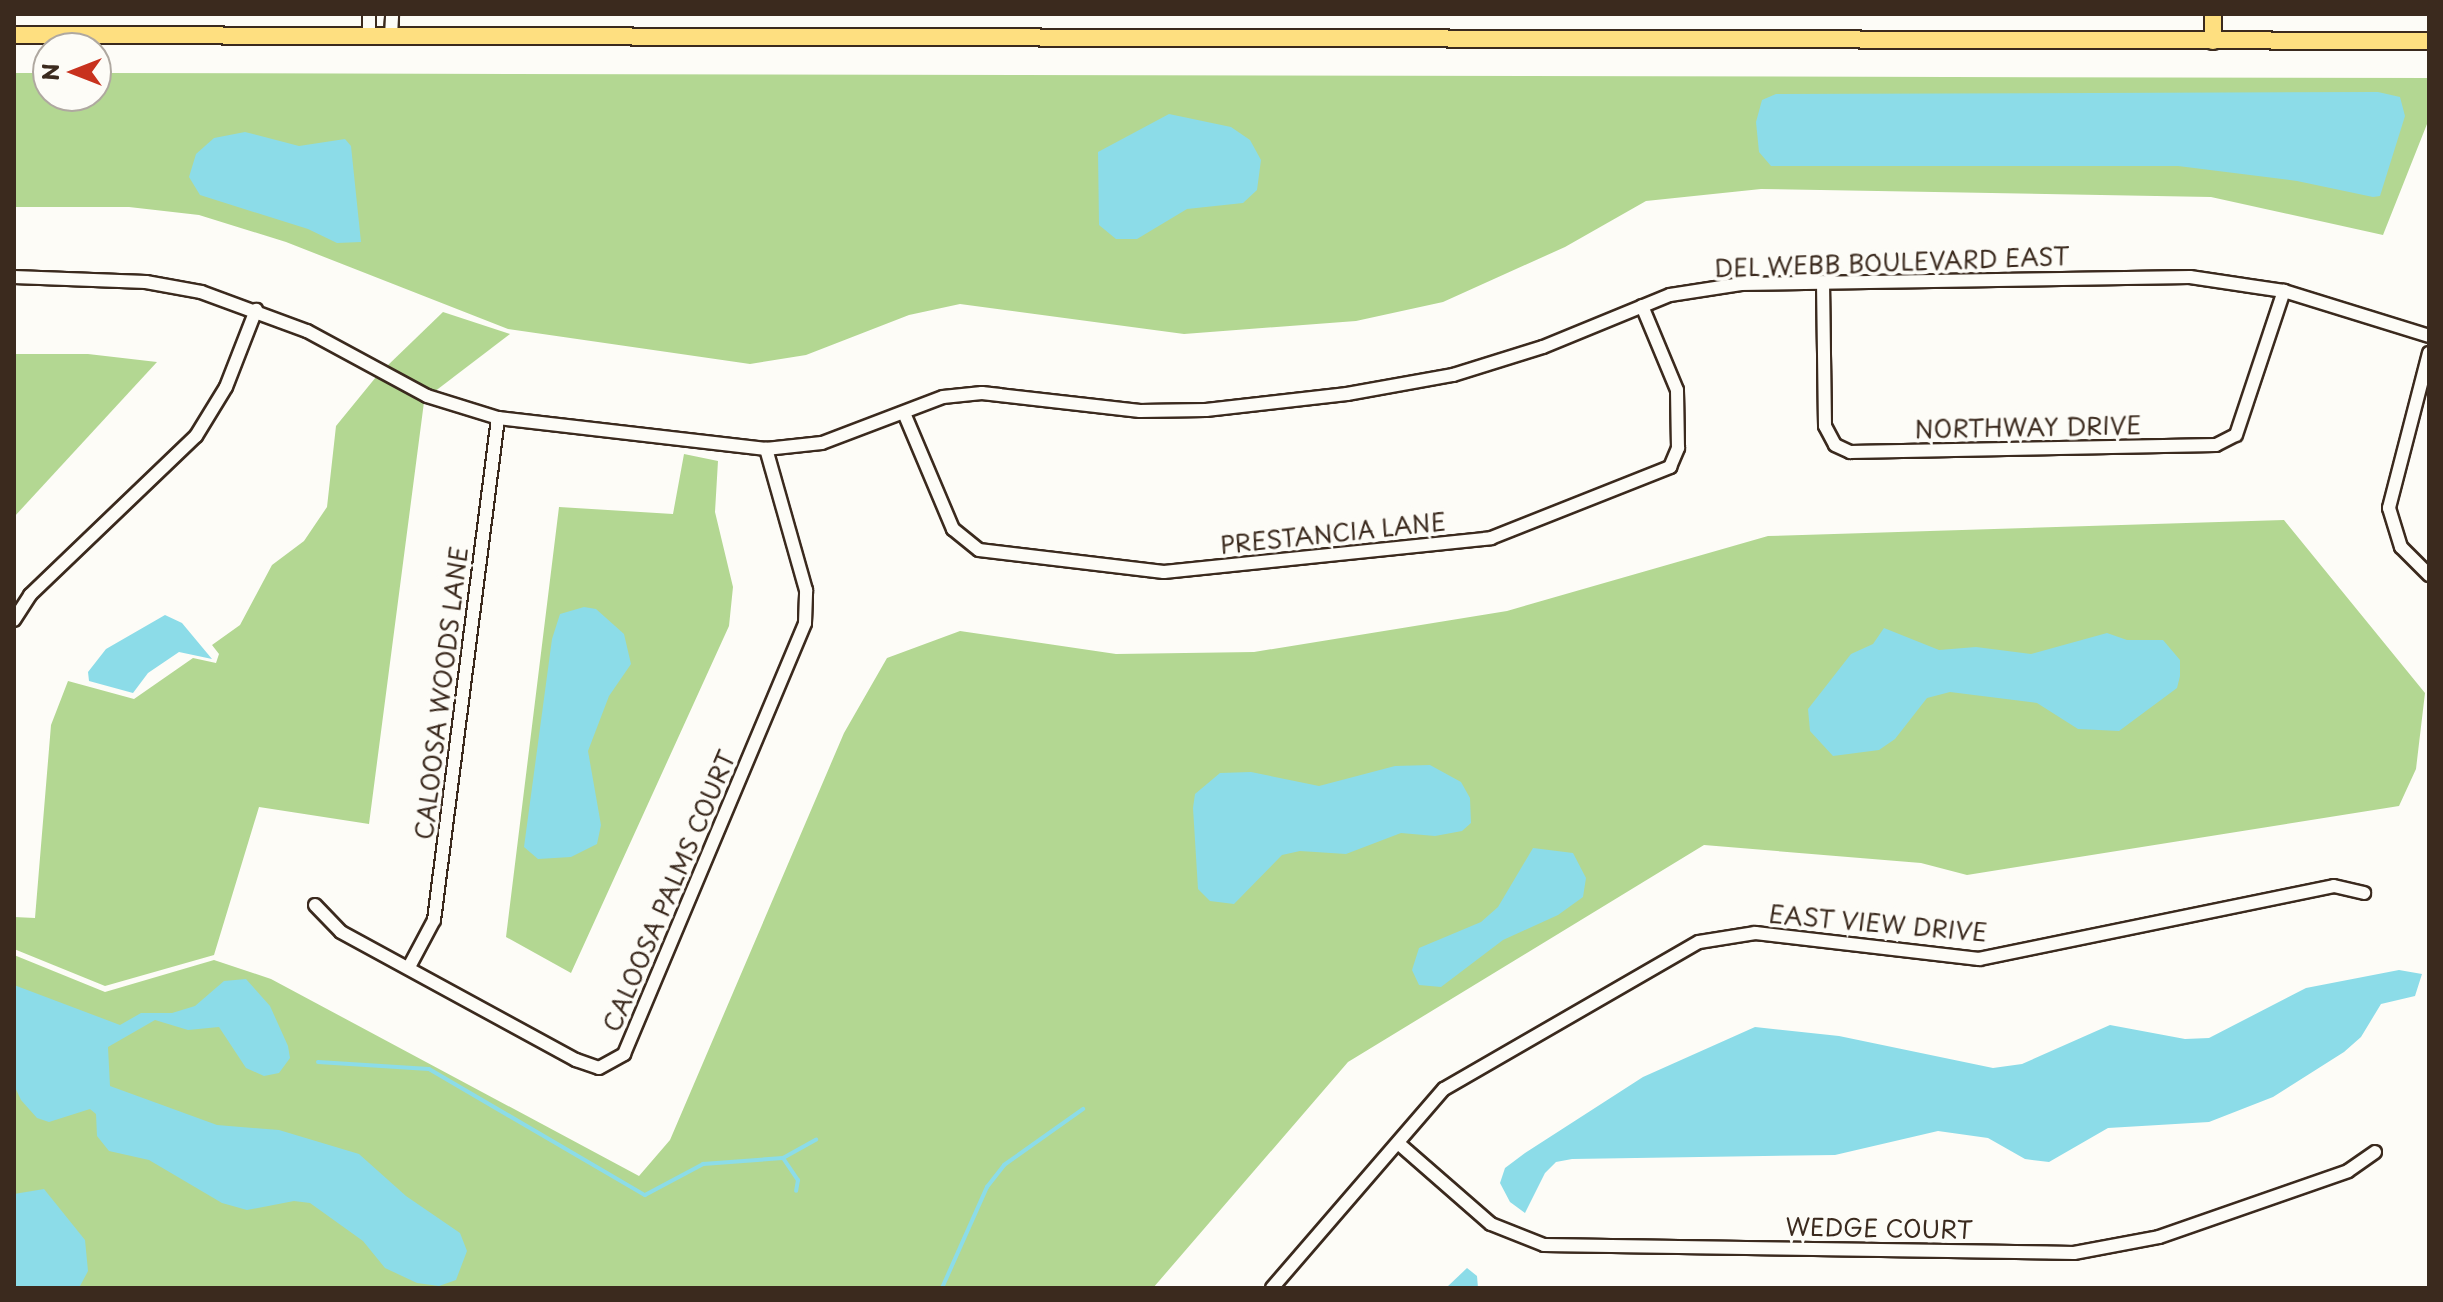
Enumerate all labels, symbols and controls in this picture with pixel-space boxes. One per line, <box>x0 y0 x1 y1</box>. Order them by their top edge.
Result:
north arrow <box>32 32 112 112</box>
text: N <box>33 63 66 81</box>
street label: DEL WEBB BOULEVARD EAST <box>1712 241 2072 283</box>
street label: NORTHWAY DRIVE <box>1915 411 2141 443</box>
street label: PRESTANCIA LANE <box>1217 507 1449 559</box>
street label: CALOOSA WOODS LANE <box>409 544 473 842</box>
street label: CALOOSA PALMS COURT <box>596 744 742 1038</box>
street label: EAST VIEW DRIVE <box>1768 899 1988 947</box>
street label: WEDGE COURT <box>1784 1212 1974 1244</box>

